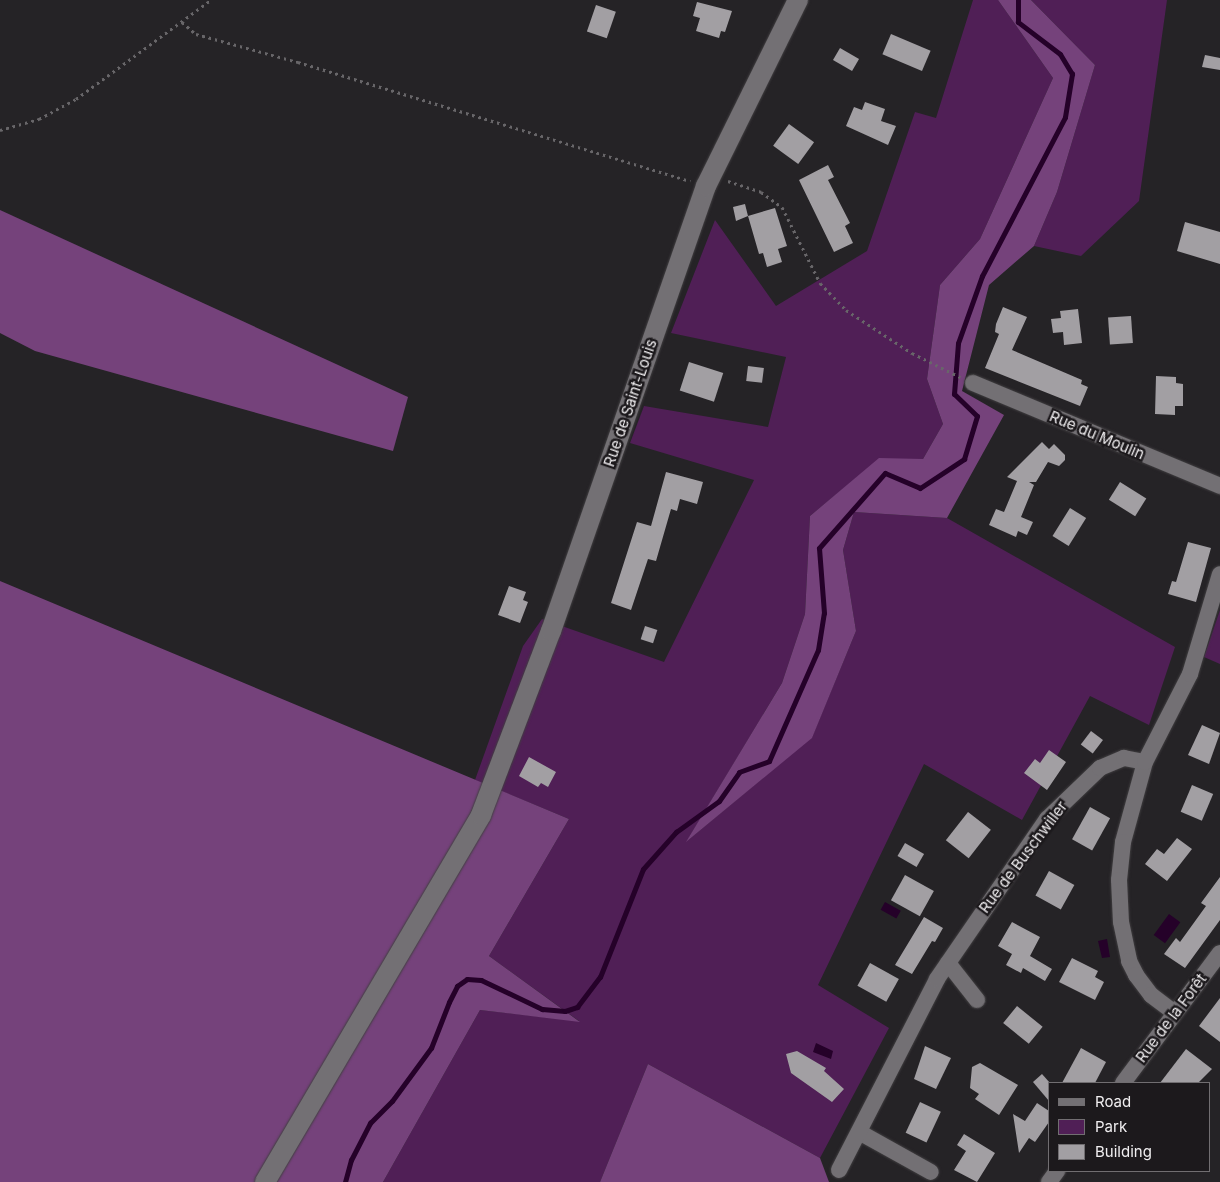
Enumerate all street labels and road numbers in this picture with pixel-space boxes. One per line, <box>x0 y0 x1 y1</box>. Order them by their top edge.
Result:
street label: Rue de Saint-Louis <box>600 337 660 469</box>
street label: Rue du Moulin <box>1047 407 1147 463</box>
street label: Rue de Buschwiller <box>975 798 1071 916</box>
street label: Rue de la Forêt <box>1132 970 1210 1066</box>

